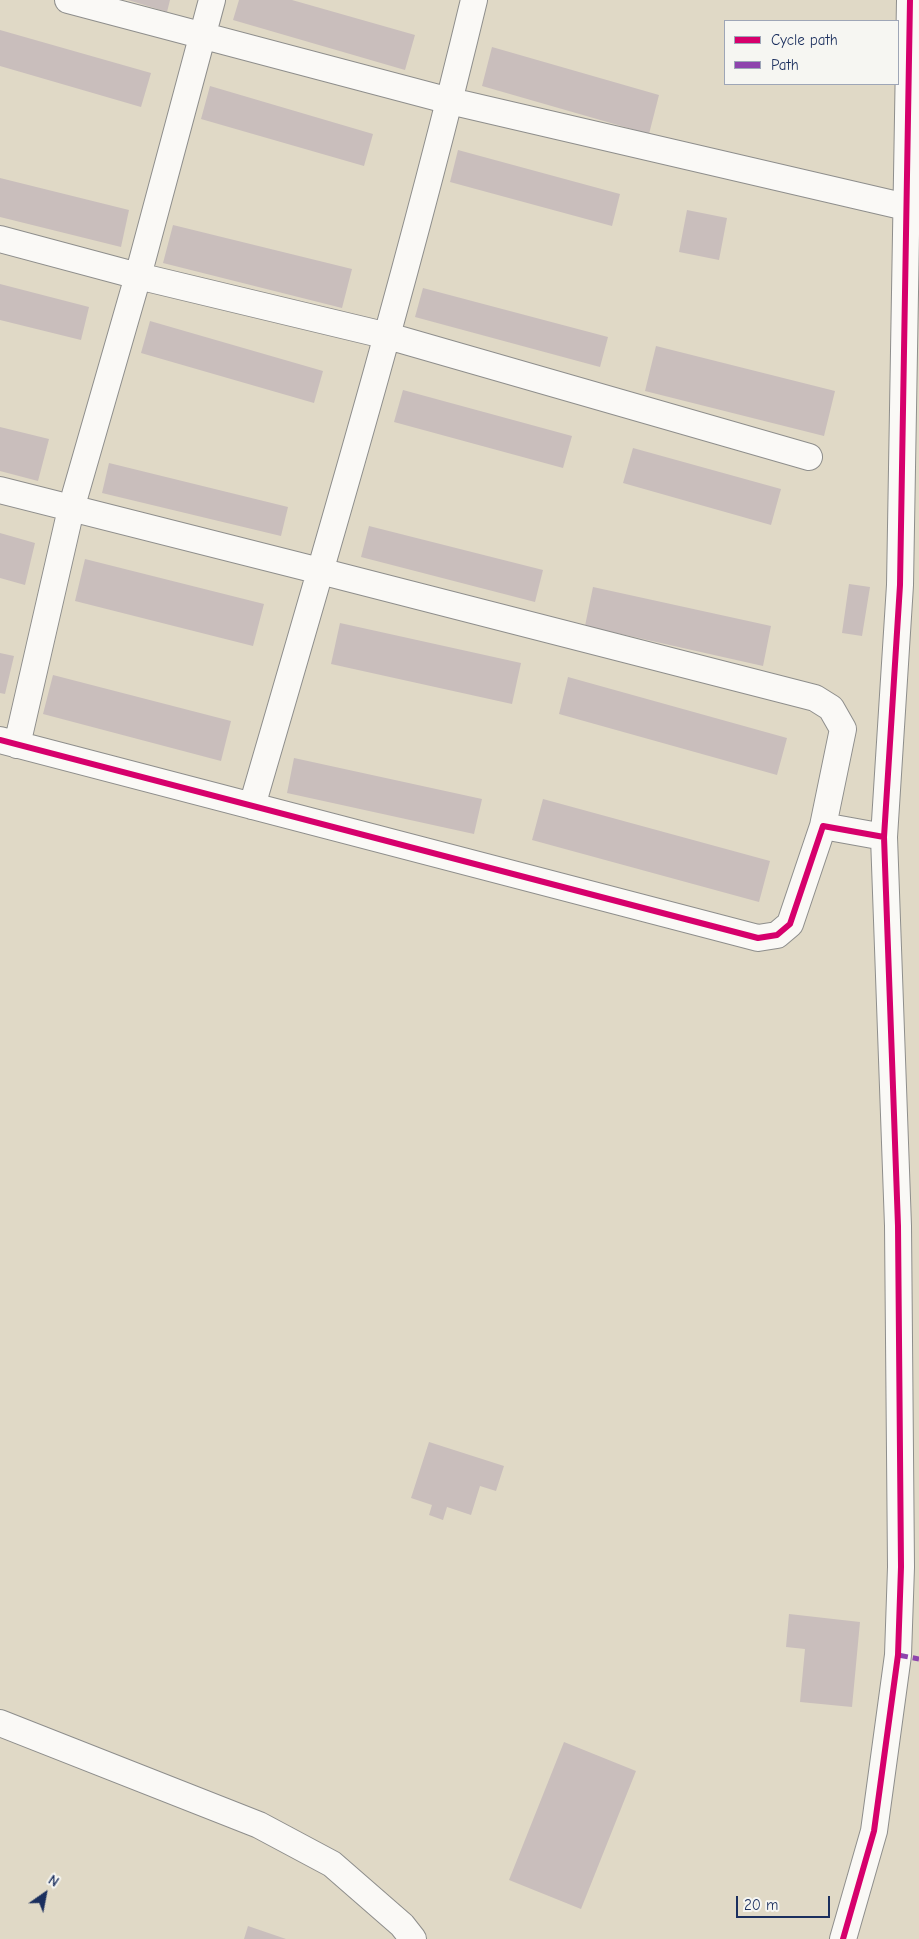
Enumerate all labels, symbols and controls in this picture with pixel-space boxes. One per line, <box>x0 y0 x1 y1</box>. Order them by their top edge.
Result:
legend <box>724 20 899 85</box>
text: Cycle path <box>771 31 838 49</box>
text: Path <box>771 56 799 74</box>
north arrow <box>20 1869 70 1919</box>
text: N <box>45 1871 62 1891</box>
scale bar <box>739 1886 833 1918</box>
text: 20 m <box>744 1896 778 1914</box>

